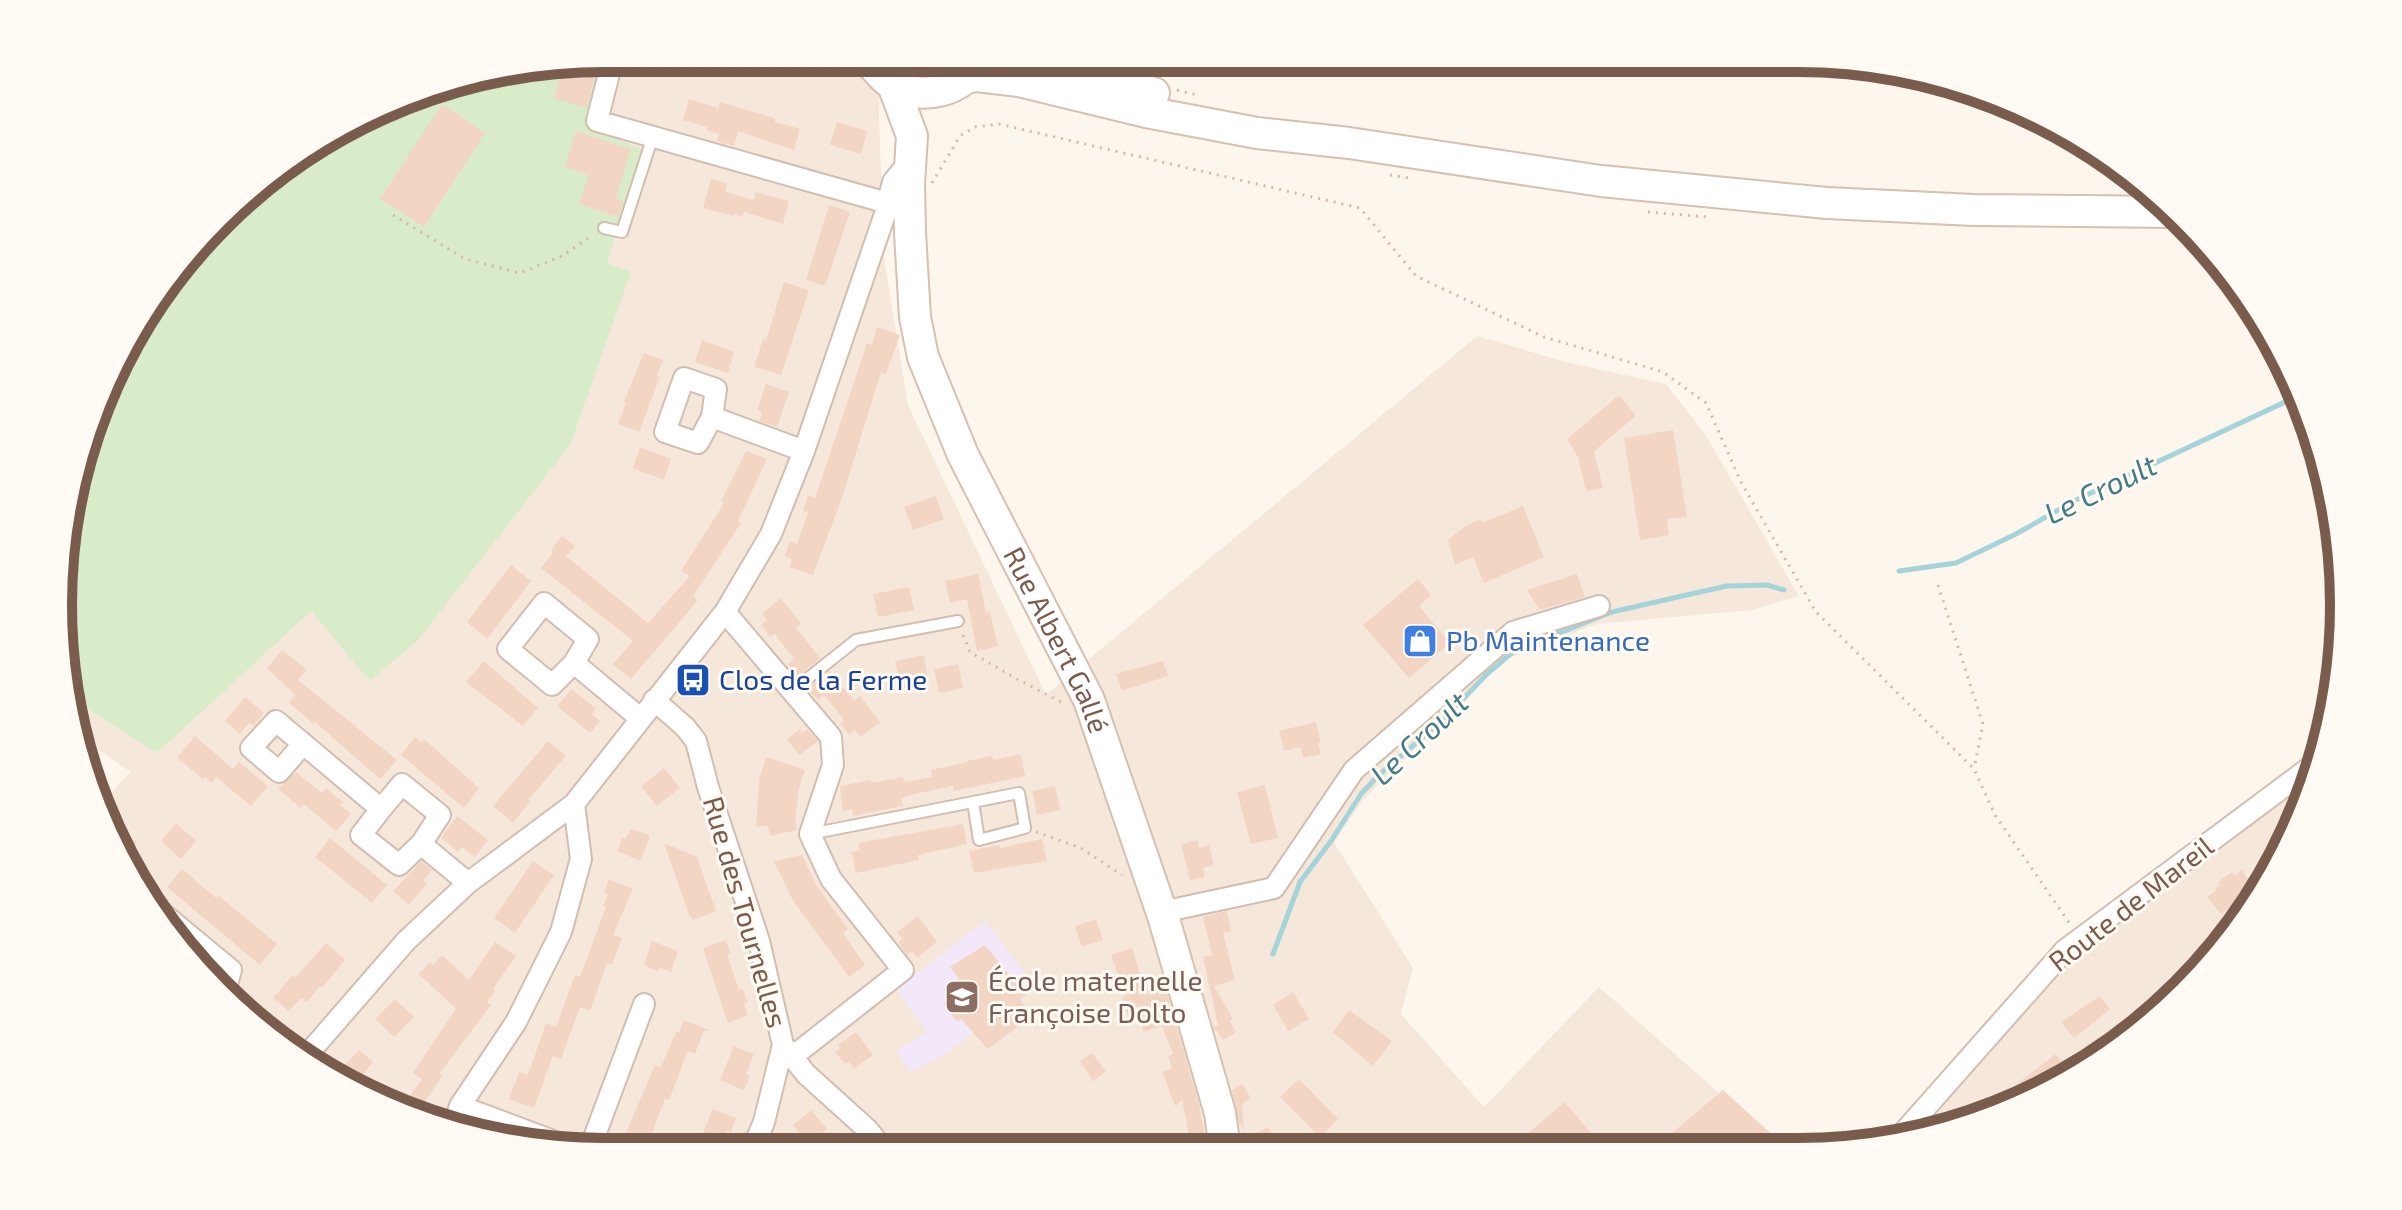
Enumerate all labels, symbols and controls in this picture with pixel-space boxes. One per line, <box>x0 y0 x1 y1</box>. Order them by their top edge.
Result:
water label: Le Croult <box>2038 445 2163 531</box>
street label: Rue Albert Gallé <box>997 541 1117 737</box>
shop icon: Pb Maintenance <box>1401 622 1439 660</box>
place label: Pb Maintenance <box>1446 623 1650 657</box>
bus stop icon: Clos de la Ferme <box>674 661 712 699</box>
place label: Clos de la Ferme <box>719 662 927 696</box>
water label: Le Croult <box>1362 683 1475 792</box>
street label: Rue des Tournelles <box>697 792 795 1031</box>
street label: Route de Mareil <box>2041 828 2220 978</box>
place label: École maternelle Françoise Dolto <box>988 963 1202 1030</box>
school or university icon: École maternelle Françoise Dolto <box>943 978 981 1016</box>

